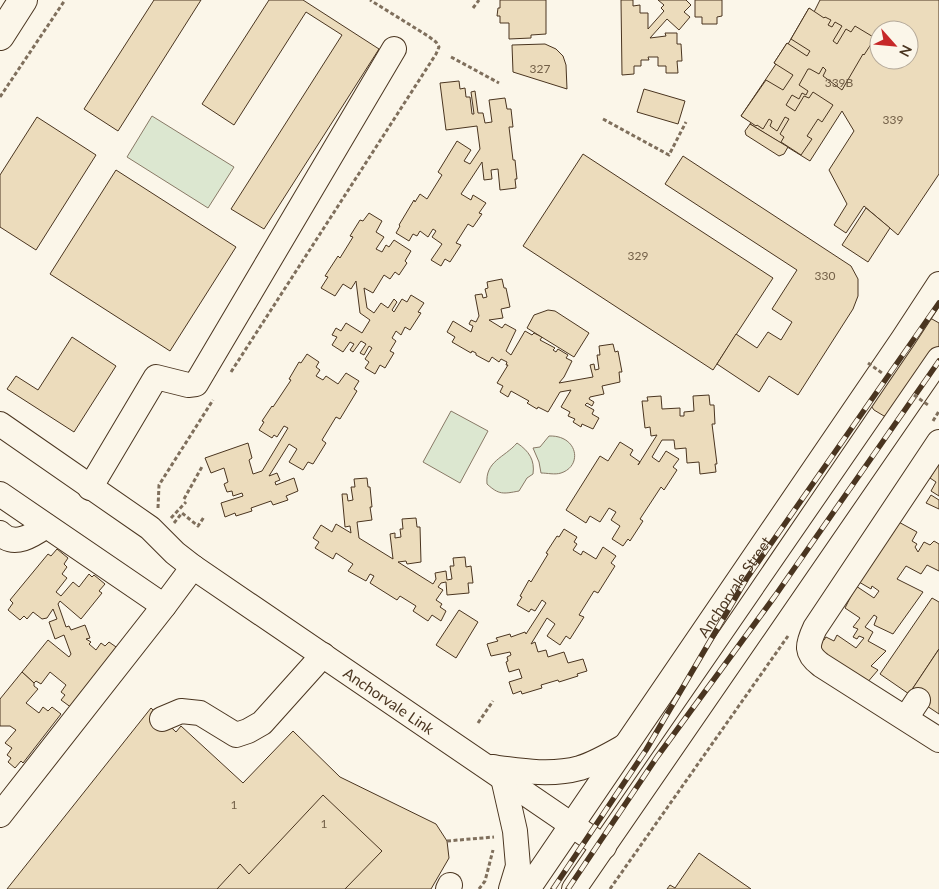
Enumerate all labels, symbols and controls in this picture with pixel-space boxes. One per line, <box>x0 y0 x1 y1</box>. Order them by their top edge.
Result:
north arrow <box>869 20 919 70</box>
text: N <box>896 42 916 60</box>
house number: 327 <box>530 61 550 76</box>
house number: 339B <box>825 75 854 90</box>
house number: 339 <box>883 112 903 127</box>
house number: 329 <box>628 248 648 263</box>
house number: 330 <box>815 268 835 283</box>
street label: Anchorvale Street <box>694 532 775 640</box>
street label: Anchorvale Link <box>340 663 438 738</box>
house number: 1 <box>231 797 238 812</box>
house number: 1 <box>321 816 328 831</box>

